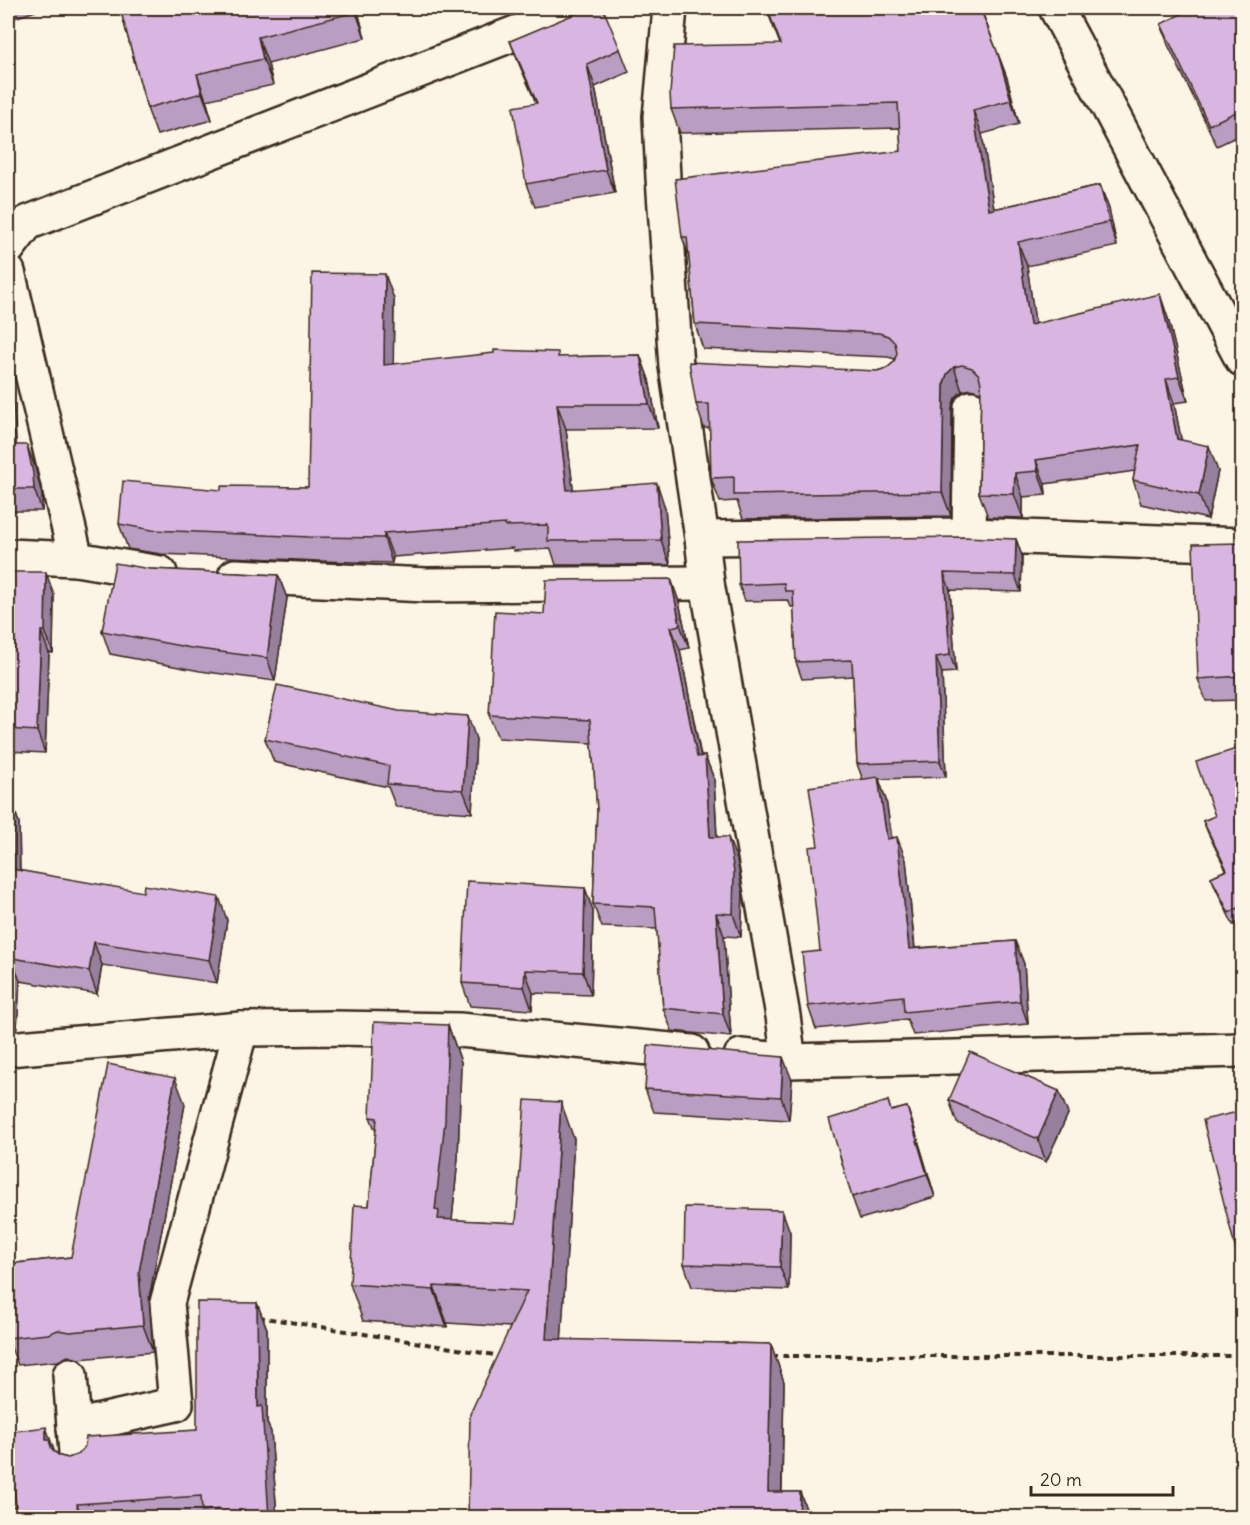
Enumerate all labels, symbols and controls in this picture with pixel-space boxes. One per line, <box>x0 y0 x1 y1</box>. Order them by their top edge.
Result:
scale bar <box>1031 1459 1174 1497</box>
text: 20 m <box>1040 1468 1082 1491</box>

